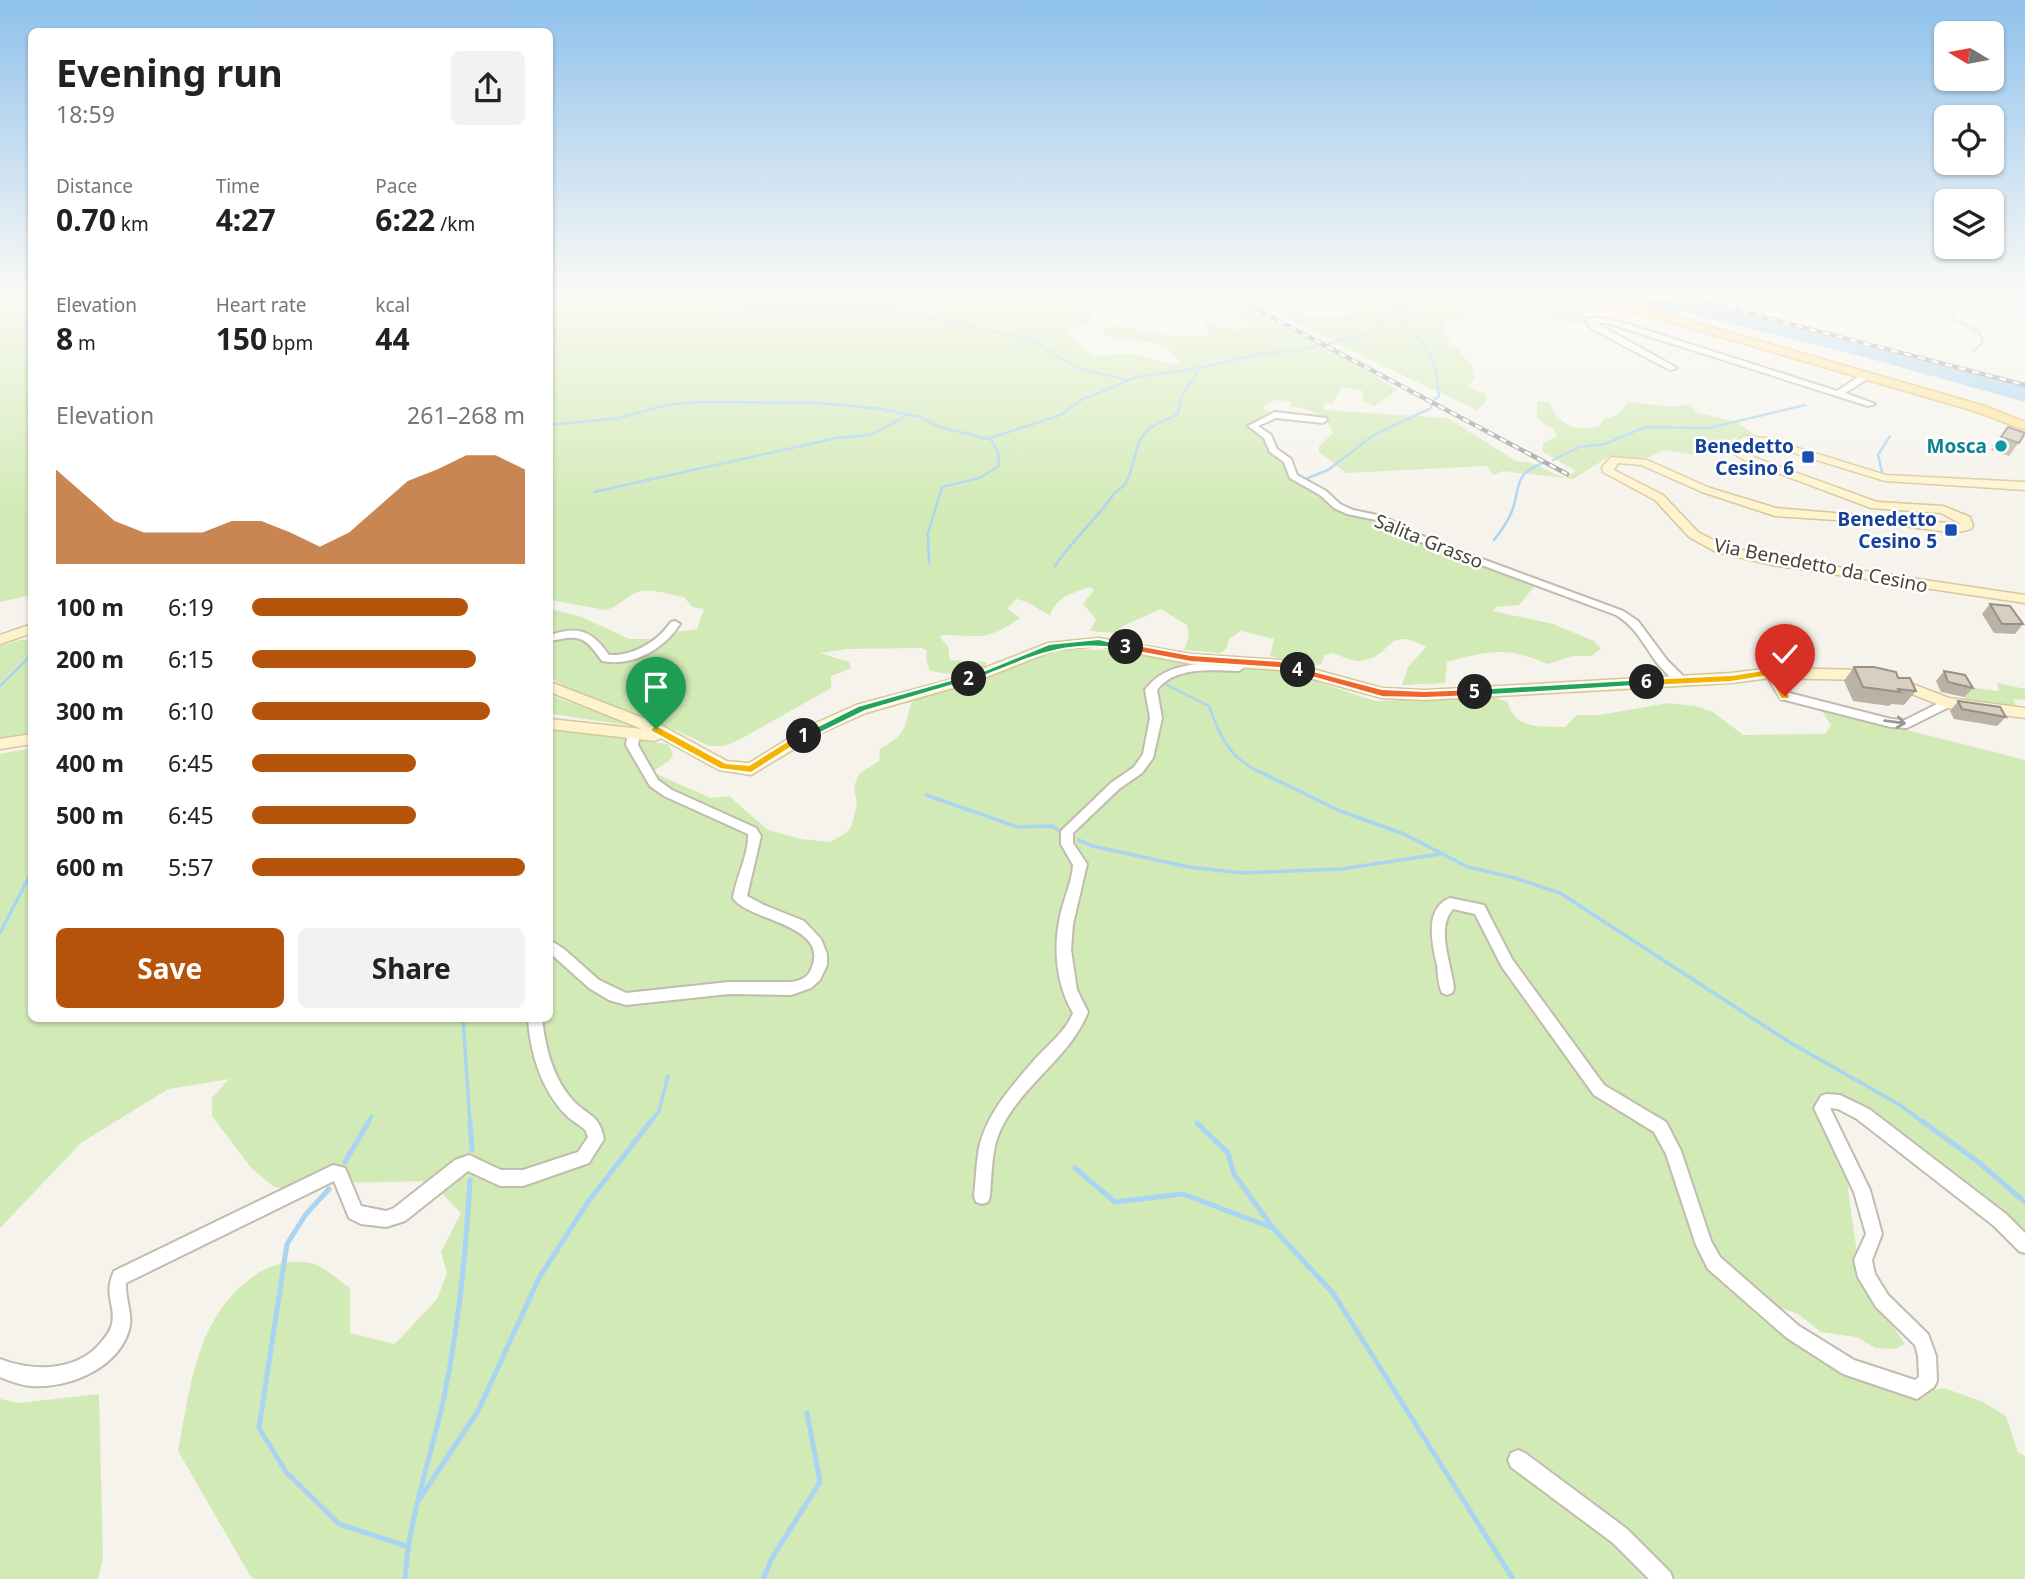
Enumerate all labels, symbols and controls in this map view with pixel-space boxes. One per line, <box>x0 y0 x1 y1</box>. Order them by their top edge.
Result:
north arrow <box>1934 21 2004 91</box>
map controls <box>1934 21 2004 259</box>
text: Evening run <box>56 46 283 98</box>
button: share <box>451 51 525 125</box>
text: 18:59 <box>56 98 115 130</box>
button: locate <box>1934 105 2004 175</box>
text: Distance <box>56 173 133 199</box>
text: Time <box>216 173 260 199</box>
text: Pace <box>375 173 417 199</box>
button: layers <box>1934 189 2004 259</box>
text: 0.70 <box>56 199 116 240</box>
text: 4:27 <box>216 199 276 240</box>
text: 6:22 <box>375 199 435 240</box>
text: km <box>116 211 149 237</box>
text: /km <box>435 211 475 237</box>
text: Elevation <box>56 292 137 318</box>
text: Heart rate <box>216 292 306 318</box>
text: kcal <box>375 292 410 318</box>
text: 8 <box>56 318 73 359</box>
text: 150 <box>216 318 267 359</box>
text: 44 <box>375 318 410 359</box>
text: m <box>73 330 96 356</box>
text: bpm <box>267 330 313 356</box>
text: Elevation <box>56 399 154 431</box>
text: 261–268 m <box>407 399 525 431</box>
place label: Benedetto Cesino 6 <box>1695 433 1794 481</box>
place label: Mosca <box>1926 433 1987 459</box>
marker: Mosca <box>1993 438 2009 454</box>
marker: Benedetto Cesino 6 <box>1800 449 1816 465</box>
place label: Benedetto Cesino 5 <box>1838 506 1937 554</box>
street label: Salita Grasso <box>1371 507 1487 575</box>
marker: Benedetto Cesino 5 <box>1943 522 1959 538</box>
street label: Via Benedetto da Cesino <box>1712 532 1930 598</box>
text: 100 m <box>56 591 124 623</box>
text: 6:19 <box>168 591 214 623</box>
pin <box>1755 624 1815 696</box>
pin: 3 <box>1108 630 1144 664</box>
text: 3 <box>1120 633 1131 659</box>
icon: check <box>1766 635 1804 673</box>
text: 200 m <box>56 643 124 675</box>
text: 6:15 <box>168 643 214 675</box>
pin: 4 <box>1280 652 1316 688</box>
text: 4 <box>1292 656 1303 682</box>
pin <box>626 657 686 729</box>
pin: 2 <box>951 662 986 696</box>
pin: 6 <box>1630 664 1664 700</box>
text: 2 <box>963 665 974 691</box>
icon: arrive <box>637 668 675 706</box>
text: 6 <box>1641 668 1652 694</box>
pin: 5 <box>1458 674 1492 710</box>
text: 5 <box>1469 678 1480 704</box>
text: 300 m <box>56 695 124 727</box>
text: 6:10 <box>168 695 214 727</box>
one-way arrow <box>1883 716 1906 729</box>
pin: 1 <box>786 718 822 754</box>
text: 1 <box>798 722 809 748</box>
text: 400 m <box>56 747 124 779</box>
text: 6:45 <box>168 747 214 779</box>
text: 500 m <box>56 799 124 831</box>
text: 6:45 <box>168 799 214 831</box>
text: 600 m <box>56 851 124 883</box>
text: 5:57 <box>168 851 214 883</box>
button: Save <box>56 928 284 1008</box>
button: Share <box>298 928 525 1008</box>

